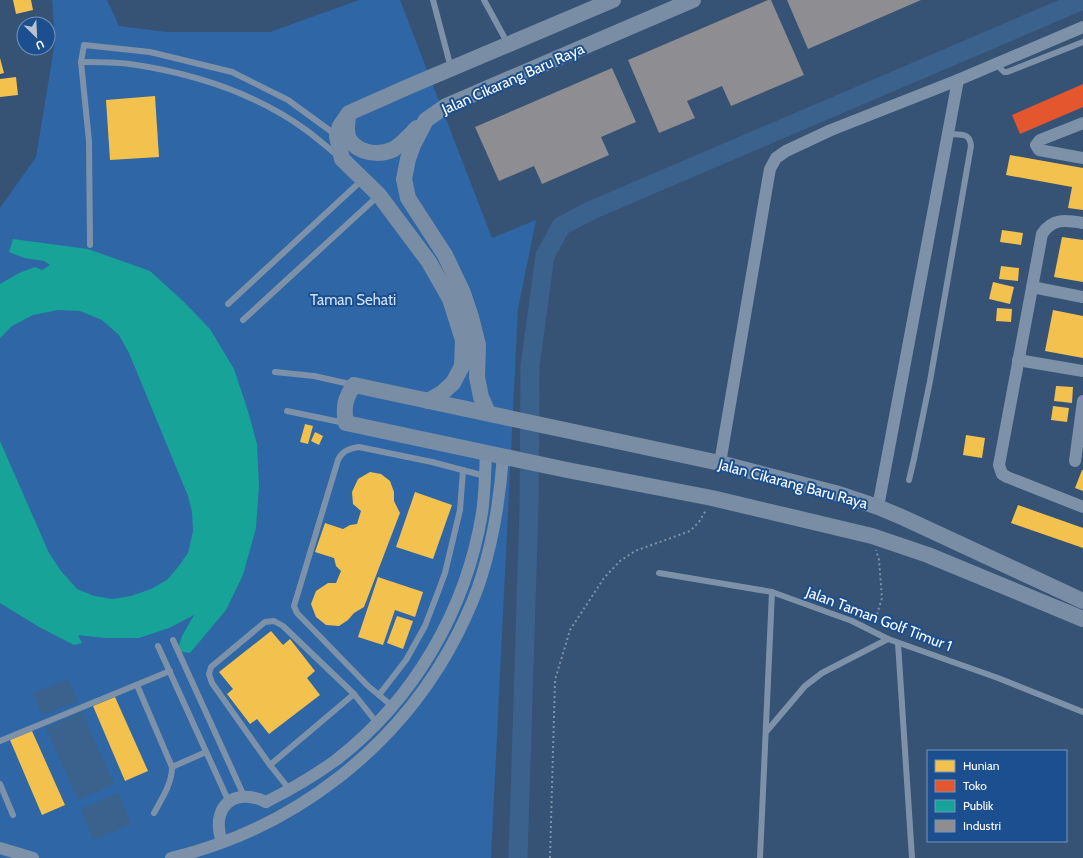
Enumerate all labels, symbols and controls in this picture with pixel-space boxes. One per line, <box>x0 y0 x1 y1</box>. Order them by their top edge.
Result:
north arrow <box>16 16 56 56</box>
text: U <box>34 37 47 53</box>
street label: Jalan Cikarang Baru Raya <box>438 39 588 119</box>
park label: Taman Sehati <box>310 291 396 309</box>
street label: Jalan Cikarang Baru Raya <box>715 455 870 513</box>
street label: Jalan Taman Golf Timur 1 <box>803 582 955 655</box>
legend <box>927 750 1067 842</box>
text: Hunian <box>963 758 1000 773</box>
text: Toko <box>963 778 987 793</box>
text: Publik <box>963 798 994 813</box>
text: Industri <box>963 818 1001 833</box>

